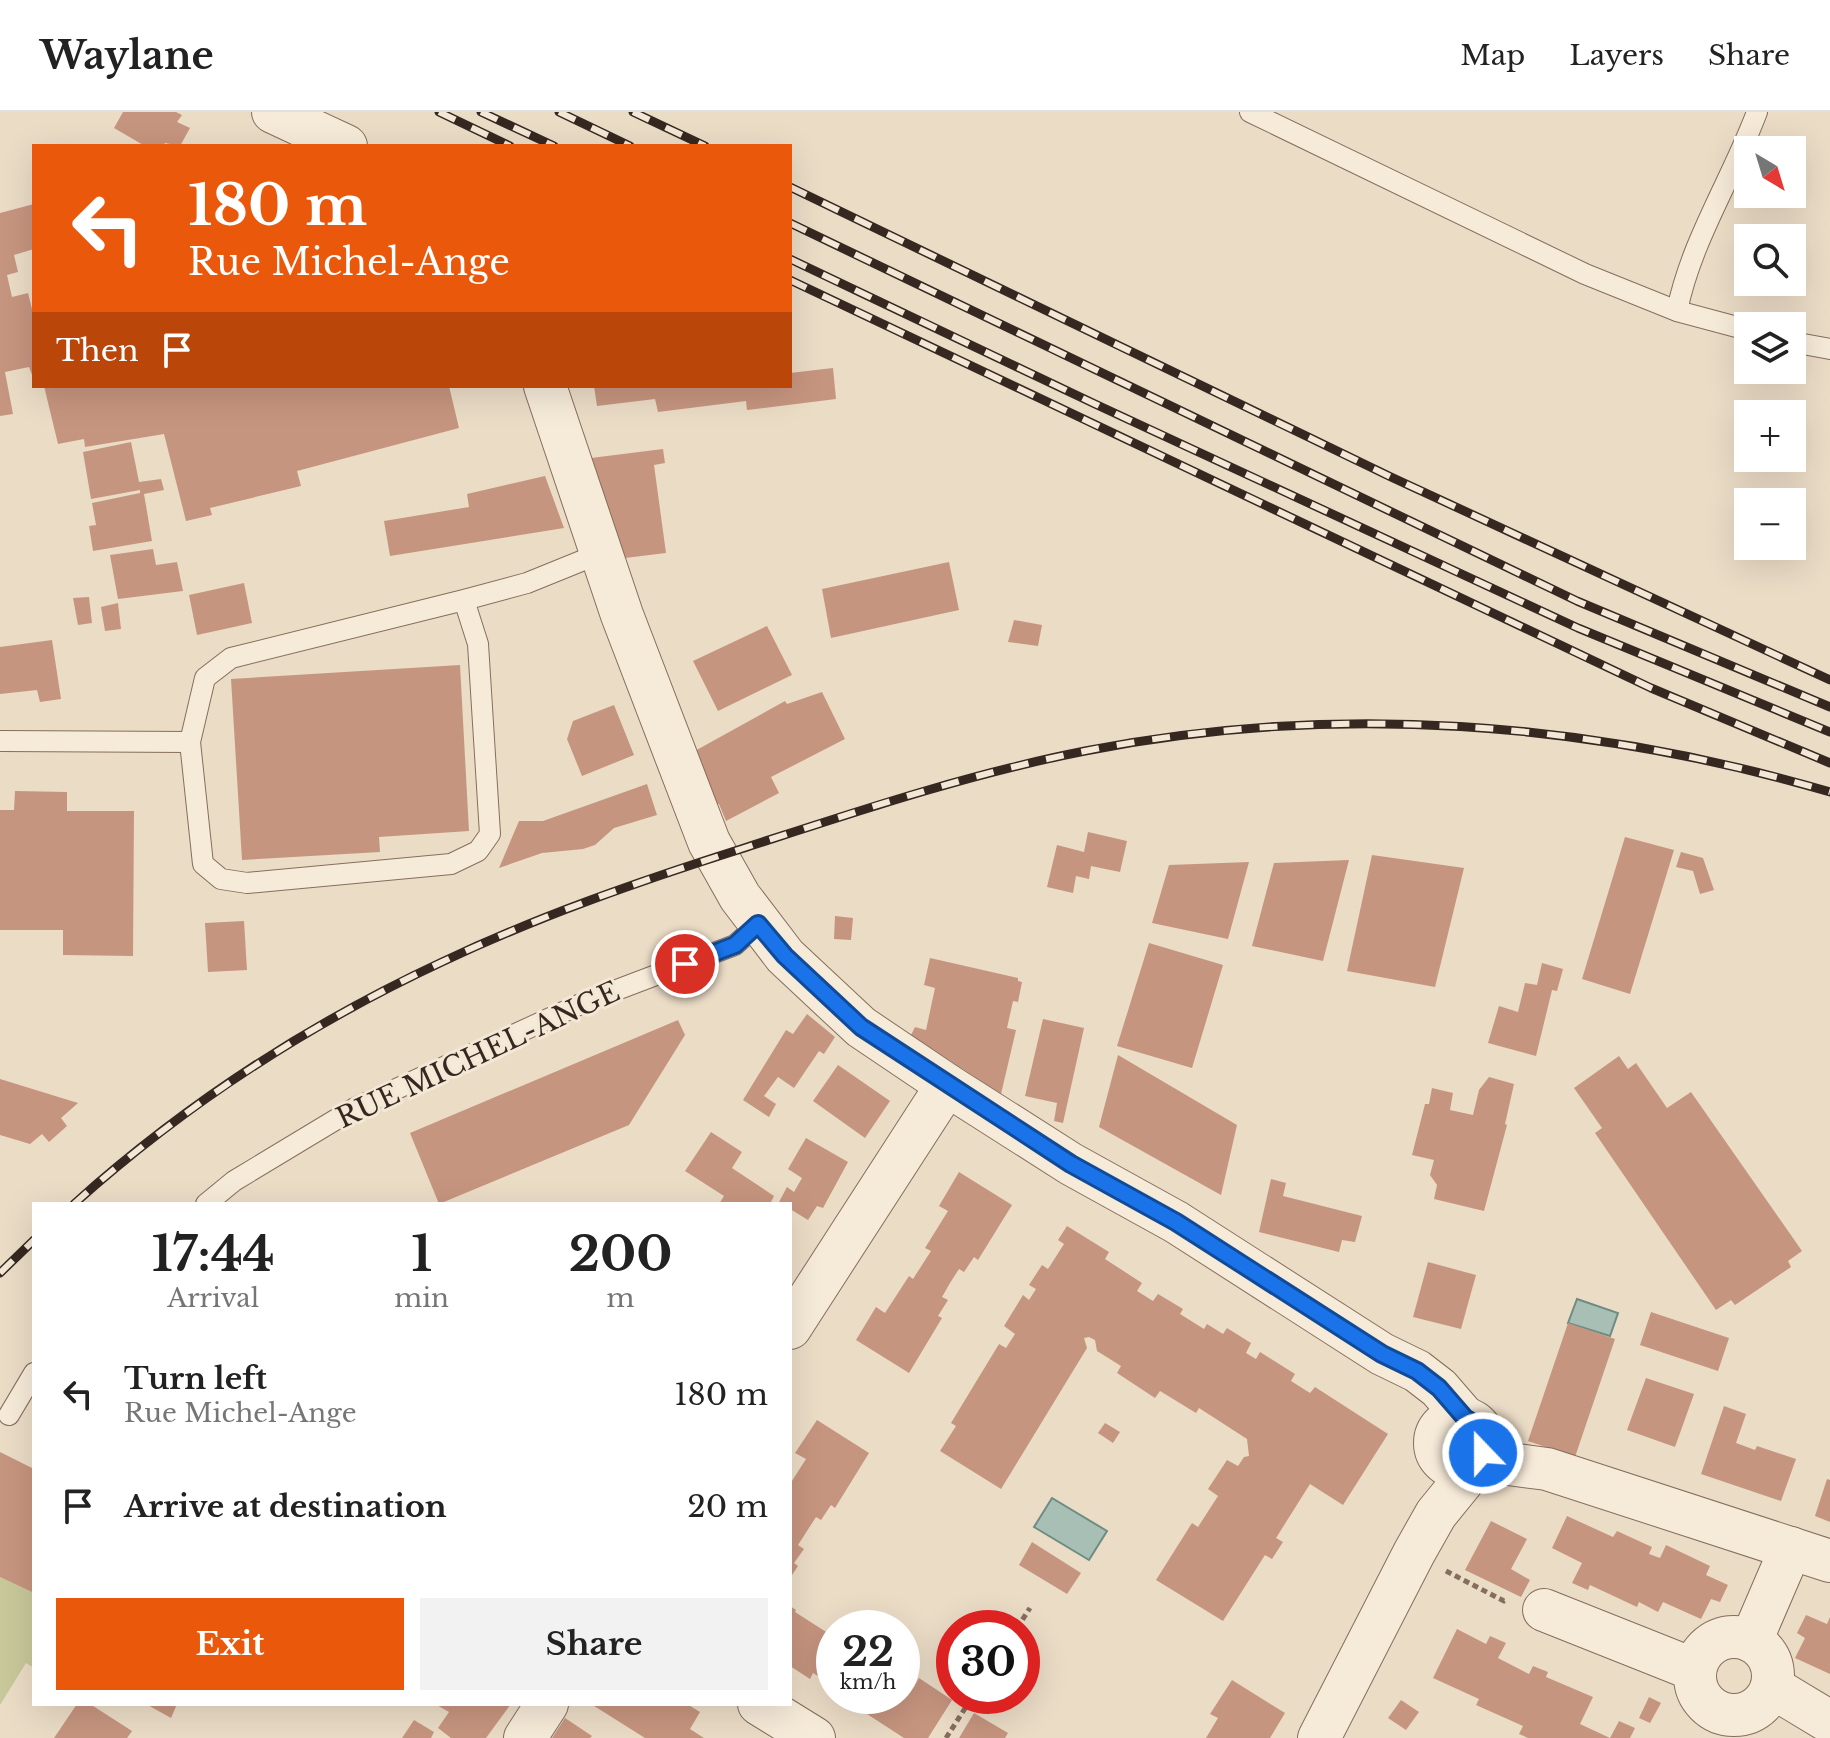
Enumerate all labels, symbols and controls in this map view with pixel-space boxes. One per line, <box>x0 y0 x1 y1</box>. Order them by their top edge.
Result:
text: Waylane <box>40 32 214 79</box>
text: Map <box>1460 38 1525 73</box>
text: Layers <box>1569 38 1664 73</box>
text: Share <box>1708 38 1790 73</box>
north arrow <box>1734 136 1806 208</box>
map controls <box>1734 136 1806 560</box>
text: 180 m <box>188 171 367 240</box>
icon: left <box>56 176 160 280</box>
button: search <box>1734 224 1806 296</box>
text: Rue Michel-Ange <box>188 240 510 285</box>
button: layers <box>1734 312 1806 384</box>
icon: arrive <box>155 328 199 372</box>
text: Then <box>56 332 139 369</box>
button: + <box>1734 400 1806 472</box>
button: − <box>1734 488 1806 560</box>
pin <box>651 930 719 998</box>
icon: arrive <box>663 942 707 986</box>
street label: RUE MICHEL-ANGE <box>331 974 625 1136</box>
text: 17:44 <box>152 1224 275 1284</box>
text: 1 <box>411 1224 432 1284</box>
text: 200 <box>569 1224 672 1284</box>
text: Arrival <box>167 1282 259 1314</box>
text: min <box>394 1282 449 1314</box>
text: m <box>607 1282 634 1314</box>
text: Turn left <box>124 1360 267 1397</box>
icon: left <box>56 1372 100 1416</box>
text: 180 m <box>674 1376 768 1413</box>
text: Rue Michel-Ange <box>124 1397 357 1429</box>
position arrow <box>1441 1411 1525 1495</box>
icon: arrive <box>56 1484 100 1528</box>
text: Arrive at destination <box>124 1488 447 1525</box>
text: 20 m <box>687 1488 768 1525</box>
button: Exit <box>56 1598 404 1690</box>
button: Share <box>420 1598 768 1690</box>
speed limit sign: 30 <box>936 1610 1040 1714</box>
text: 22 <box>842 1627 894 1677</box>
text: km/h <box>840 1670 896 1694</box>

